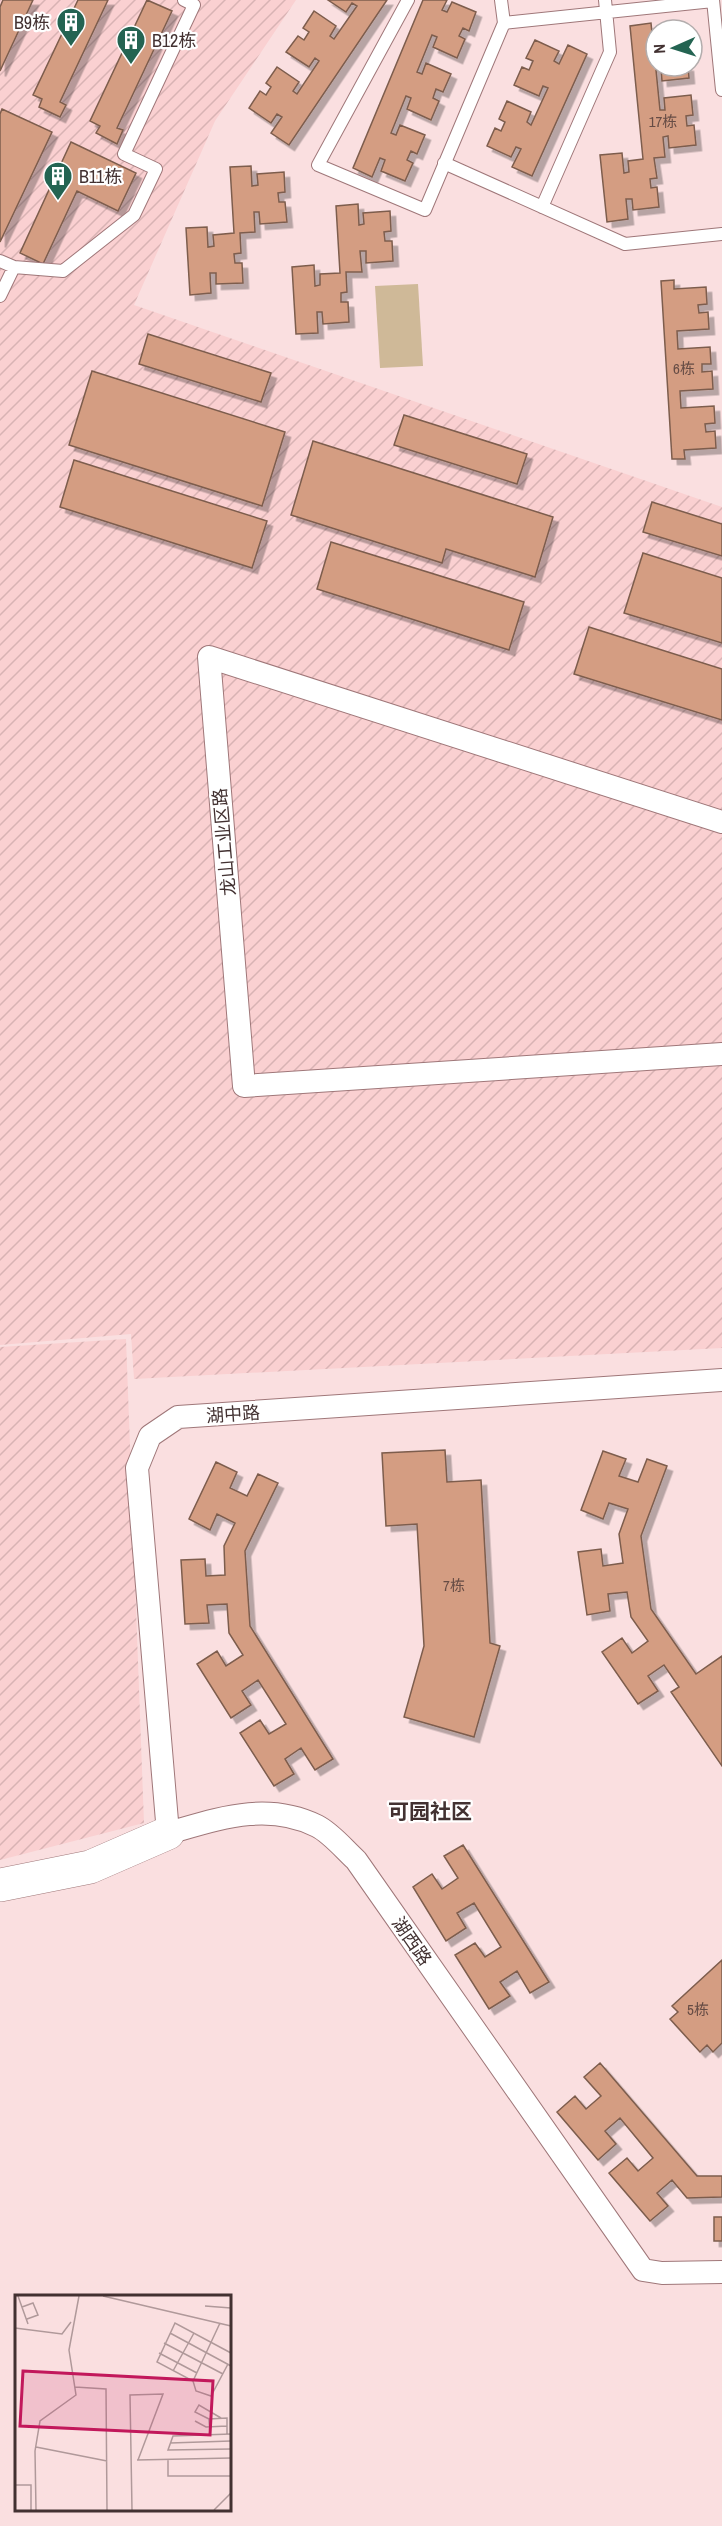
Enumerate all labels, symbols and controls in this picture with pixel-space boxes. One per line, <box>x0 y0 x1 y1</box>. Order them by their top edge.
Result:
building icon: B9栋 <box>55 6 87 48</box>
place label: B9栋 <box>14 10 50 35</box>
north arrow <box>644 18 704 78</box>
building icon: B12栋 <box>115 24 147 66</box>
place label: B12栋 <box>152 28 196 53</box>
text: N <box>648 43 670 54</box>
house number: 17栋 <box>649 111 677 132</box>
building icon: B11栋 <box>42 160 74 202</box>
place label: B11栋 <box>79 164 122 189</box>
house number: 6栋 <box>673 358 695 379</box>
street label: 龙山工业区路 <box>207 787 241 897</box>
street label: 湖中路 <box>205 1400 261 1428</box>
house number: 7栋 <box>443 1575 465 1596</box>
district label: 可园社区 <box>388 1797 472 1826</box>
street label: 湖西路 <box>386 1912 438 1970</box>
house number: 5栋 <box>687 1999 709 2020</box>
inset map <box>15 2295 231 2511</box>

